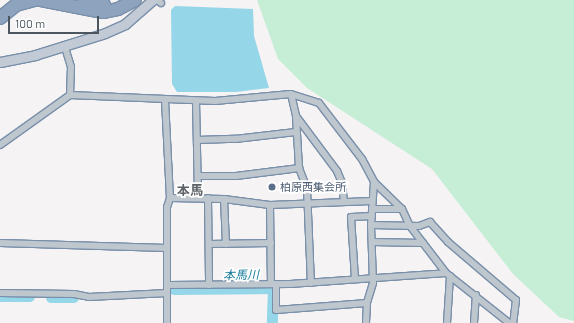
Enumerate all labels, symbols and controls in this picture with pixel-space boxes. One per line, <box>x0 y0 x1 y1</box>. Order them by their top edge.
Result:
scale bar <box>10 8 101 34</box>
text: 100 m <box>15 16 45 30</box>
place label: 柏原西集会所 <box>280 180 346 194</box>
district label: 本馬 <box>177 182 203 198</box>
marker: 柏原西集会所 <box>267 182 277 192</box>
water label: 本馬川 <box>223 267 259 283</box>

